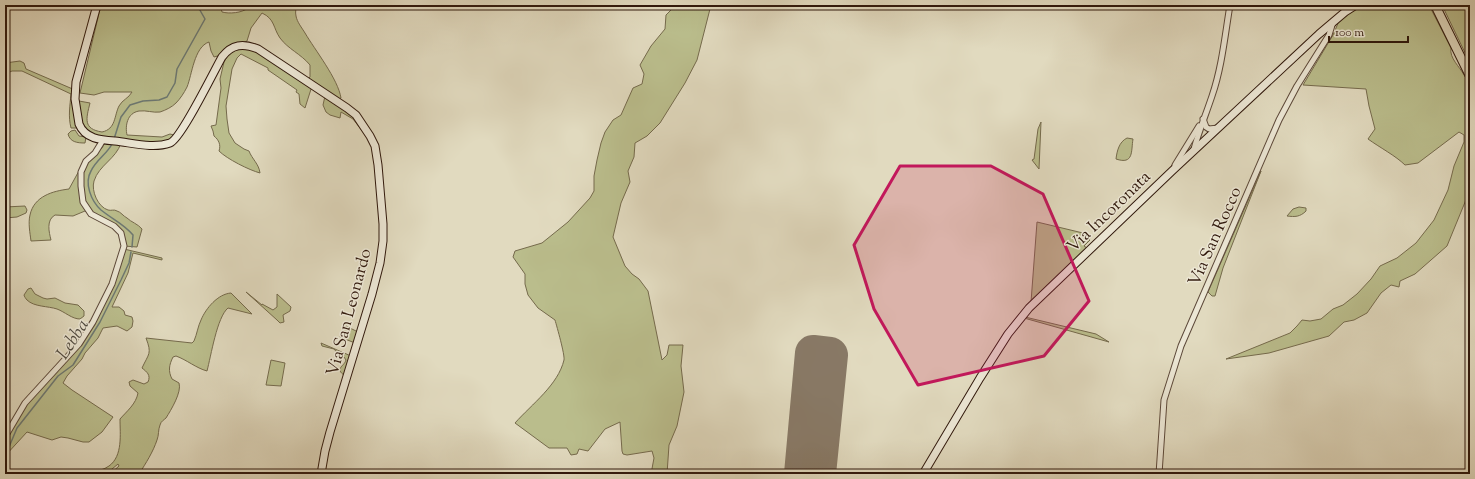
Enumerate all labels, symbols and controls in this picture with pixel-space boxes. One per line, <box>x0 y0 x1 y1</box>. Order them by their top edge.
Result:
scale bar <box>1329 18 1408 44</box>
text: 100 m <box>1335 24 1364 42</box>
street label: Via Incoronata <box>1062 166 1157 259</box>
street label: Via San Rocco <box>1183 183 1248 290</box>
street label: Via San Leonardo <box>321 246 378 379</box>
water label: Lebba <box>51 315 96 365</box>

